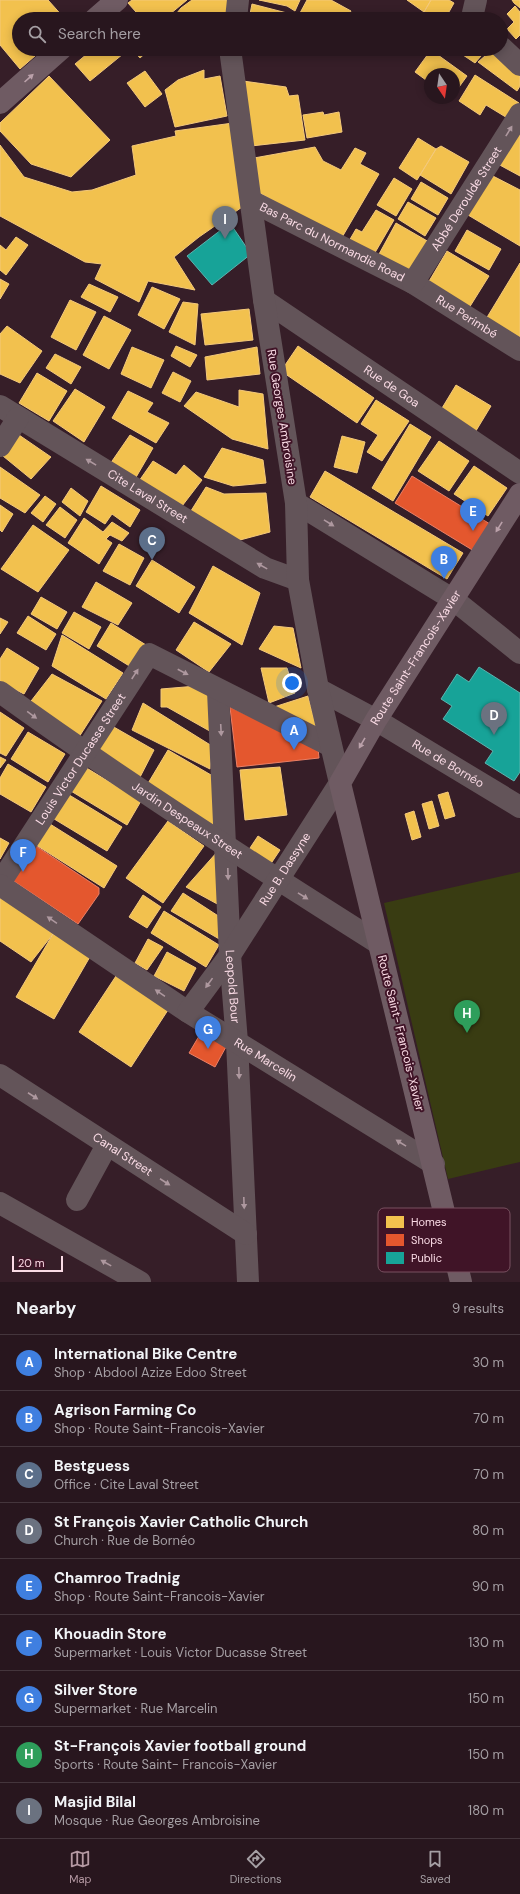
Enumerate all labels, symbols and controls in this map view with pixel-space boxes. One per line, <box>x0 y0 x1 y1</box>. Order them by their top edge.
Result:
search box <box>12 12 508 56</box>
icon: search <box>26 23 48 45</box>
text: Search here <box>58 24 141 44</box>
north arrow <box>424 68 460 104</box>
one-way arrow <box>24 73 34 82</box>
one-way arrow <box>505 126 513 136</box>
street label: Abbé Deroulde Street <box>427 143 506 254</box>
street label: Bas Parc du Normandie Road <box>257 199 407 285</box>
pin: I <box>212 206 238 239</box>
street label: Rue Perimbé <box>433 291 501 342</box>
street label: Rue Georges Ambroisine <box>263 348 301 486</box>
street label: Rue de Goa <box>360 362 423 411</box>
one-way arrow <box>85 459 97 466</box>
street label: Cite Laval Street <box>105 466 191 527</box>
pin: E <box>460 498 486 531</box>
one-way arrow <box>323 520 335 527</box>
one-way arrow <box>496 521 503 533</box>
pin: C <box>139 527 165 560</box>
pin: B <box>431 546 457 579</box>
one-way arrow <box>256 563 268 569</box>
street label: Route Saint-Francois-Xavier <box>367 586 465 728</box>
one-way arrow <box>132 669 139 680</box>
one-way arrow <box>177 669 189 675</box>
your location <box>282 673 302 693</box>
street label: Louis Victor Ducasse Street <box>32 690 130 828</box>
pin: D <box>481 702 507 735</box>
one-way arrow <box>26 711 37 719</box>
pin: A <box>281 717 307 750</box>
one-way arrow <box>217 724 224 736</box>
street label: Rue de Bornéo <box>409 736 487 791</box>
one-way arrow <box>359 737 366 749</box>
street label: Jardin Despeaux Street <box>129 778 246 863</box>
street label: Rue B. Dassyne <box>256 829 315 909</box>
pin: F <box>10 839 36 872</box>
one-way arrow <box>224 868 231 880</box>
one-way arrow <box>298 892 308 900</box>
one-way arrow <box>47 916 57 924</box>
street label: Leopold Bour <box>222 949 244 1025</box>
street label: Route Saint- Francois-Xavier <box>374 953 428 1113</box>
one-way arrow <box>205 978 213 989</box>
one-way arrow <box>154 989 165 997</box>
pin: H <box>454 1000 480 1033</box>
pin: G <box>195 1016 221 1049</box>
street label: Rue Marcelin <box>231 1034 300 1085</box>
one-way arrow <box>235 1067 242 1079</box>
one-way arrow <box>28 1092 38 1100</box>
street label: Canal Street <box>89 1129 156 1180</box>
one-way arrow <box>395 1139 406 1147</box>
one-way arrow <box>160 1178 170 1186</box>
one-way arrow <box>241 1197 247 1210</box>
legend <box>378 1208 510 1272</box>
text: Homes <box>411 1215 447 1229</box>
text: Shops <box>411 1233 443 1247</box>
text: Public <box>411 1251 442 1265</box>
scale bar <box>12 1254 63 1273</box>
text: 20 m <box>18 1256 44 1270</box>
one-way arrow <box>100 1260 112 1266</box>
text: Nearby <box>16 1297 76 1319</box>
text: 9 results <box>452 1300 504 1317</box>
text: International Bike Centre <box>54 1344 237 1364</box>
text: A <box>24 1354 34 1371</box>
text: 30 m <box>472 1354 504 1371</box>
text: Shop · Abdool Azize Edoo Street <box>54 1364 247 1381</box>
text: Agrison Farming Co <box>54 1400 197 1420</box>
text: B <box>25 1410 33 1427</box>
text: 70 m <box>473 1410 504 1427</box>
text: Shop · Route Saint-Francois-Xavier <box>54 1420 265 1437</box>
text: Bestguess <box>54 1456 130 1476</box>
text: C <box>24 1466 34 1483</box>
text: 70 m <box>473 1466 504 1483</box>
text: Office · Cite Laval Street <box>54 1476 199 1493</box>
text: St François Xavier Catholic Church <box>54 1512 308 1532</box>
text: D <box>24 1522 34 1539</box>
text: 80 m <box>472 1522 504 1539</box>
text: Church · Rue de Bornéo <box>54 1532 195 1549</box>
text: Chamroo Tradnig <box>54 1568 180 1588</box>
text: E <box>25 1578 33 1595</box>
text: 90 m <box>472 1578 504 1595</box>
text: Shop · Route Saint-Francois-Xavier <box>54 1588 265 1605</box>
text: Khouadin Store <box>54 1624 167 1644</box>
text: F <box>25 1634 33 1651</box>
text: 130 m <box>468 1634 504 1651</box>
text: Supermarket · Louis Victor Ducasse Street <box>54 1644 307 1661</box>
text: Silver Store <box>54 1680 138 1700</box>
text: G <box>24 1690 34 1707</box>
text: 150 m <box>468 1690 504 1707</box>
text: Supermarket · Rue Marcelin <box>54 1700 218 1717</box>
text: St-François Xavier football ground <box>54 1736 306 1756</box>
text: H <box>24 1746 34 1763</box>
text: 150 m <box>468 1746 504 1763</box>
text: Sports · Route Saint- Francois-Xavier <box>54 1756 277 1773</box>
text: Masjid Bilal <box>54 1792 136 1812</box>
text: I <box>27 1802 31 1819</box>
text: 180 m <box>468 1802 504 1819</box>
text: Mosque · Rue Georges Ambroisine <box>54 1812 260 1829</box>
tab: Map <box>69 1848 91 1886</box>
tab: Directions <box>230 1848 282 1886</box>
tab: Saved <box>420 1848 451 1886</box>

